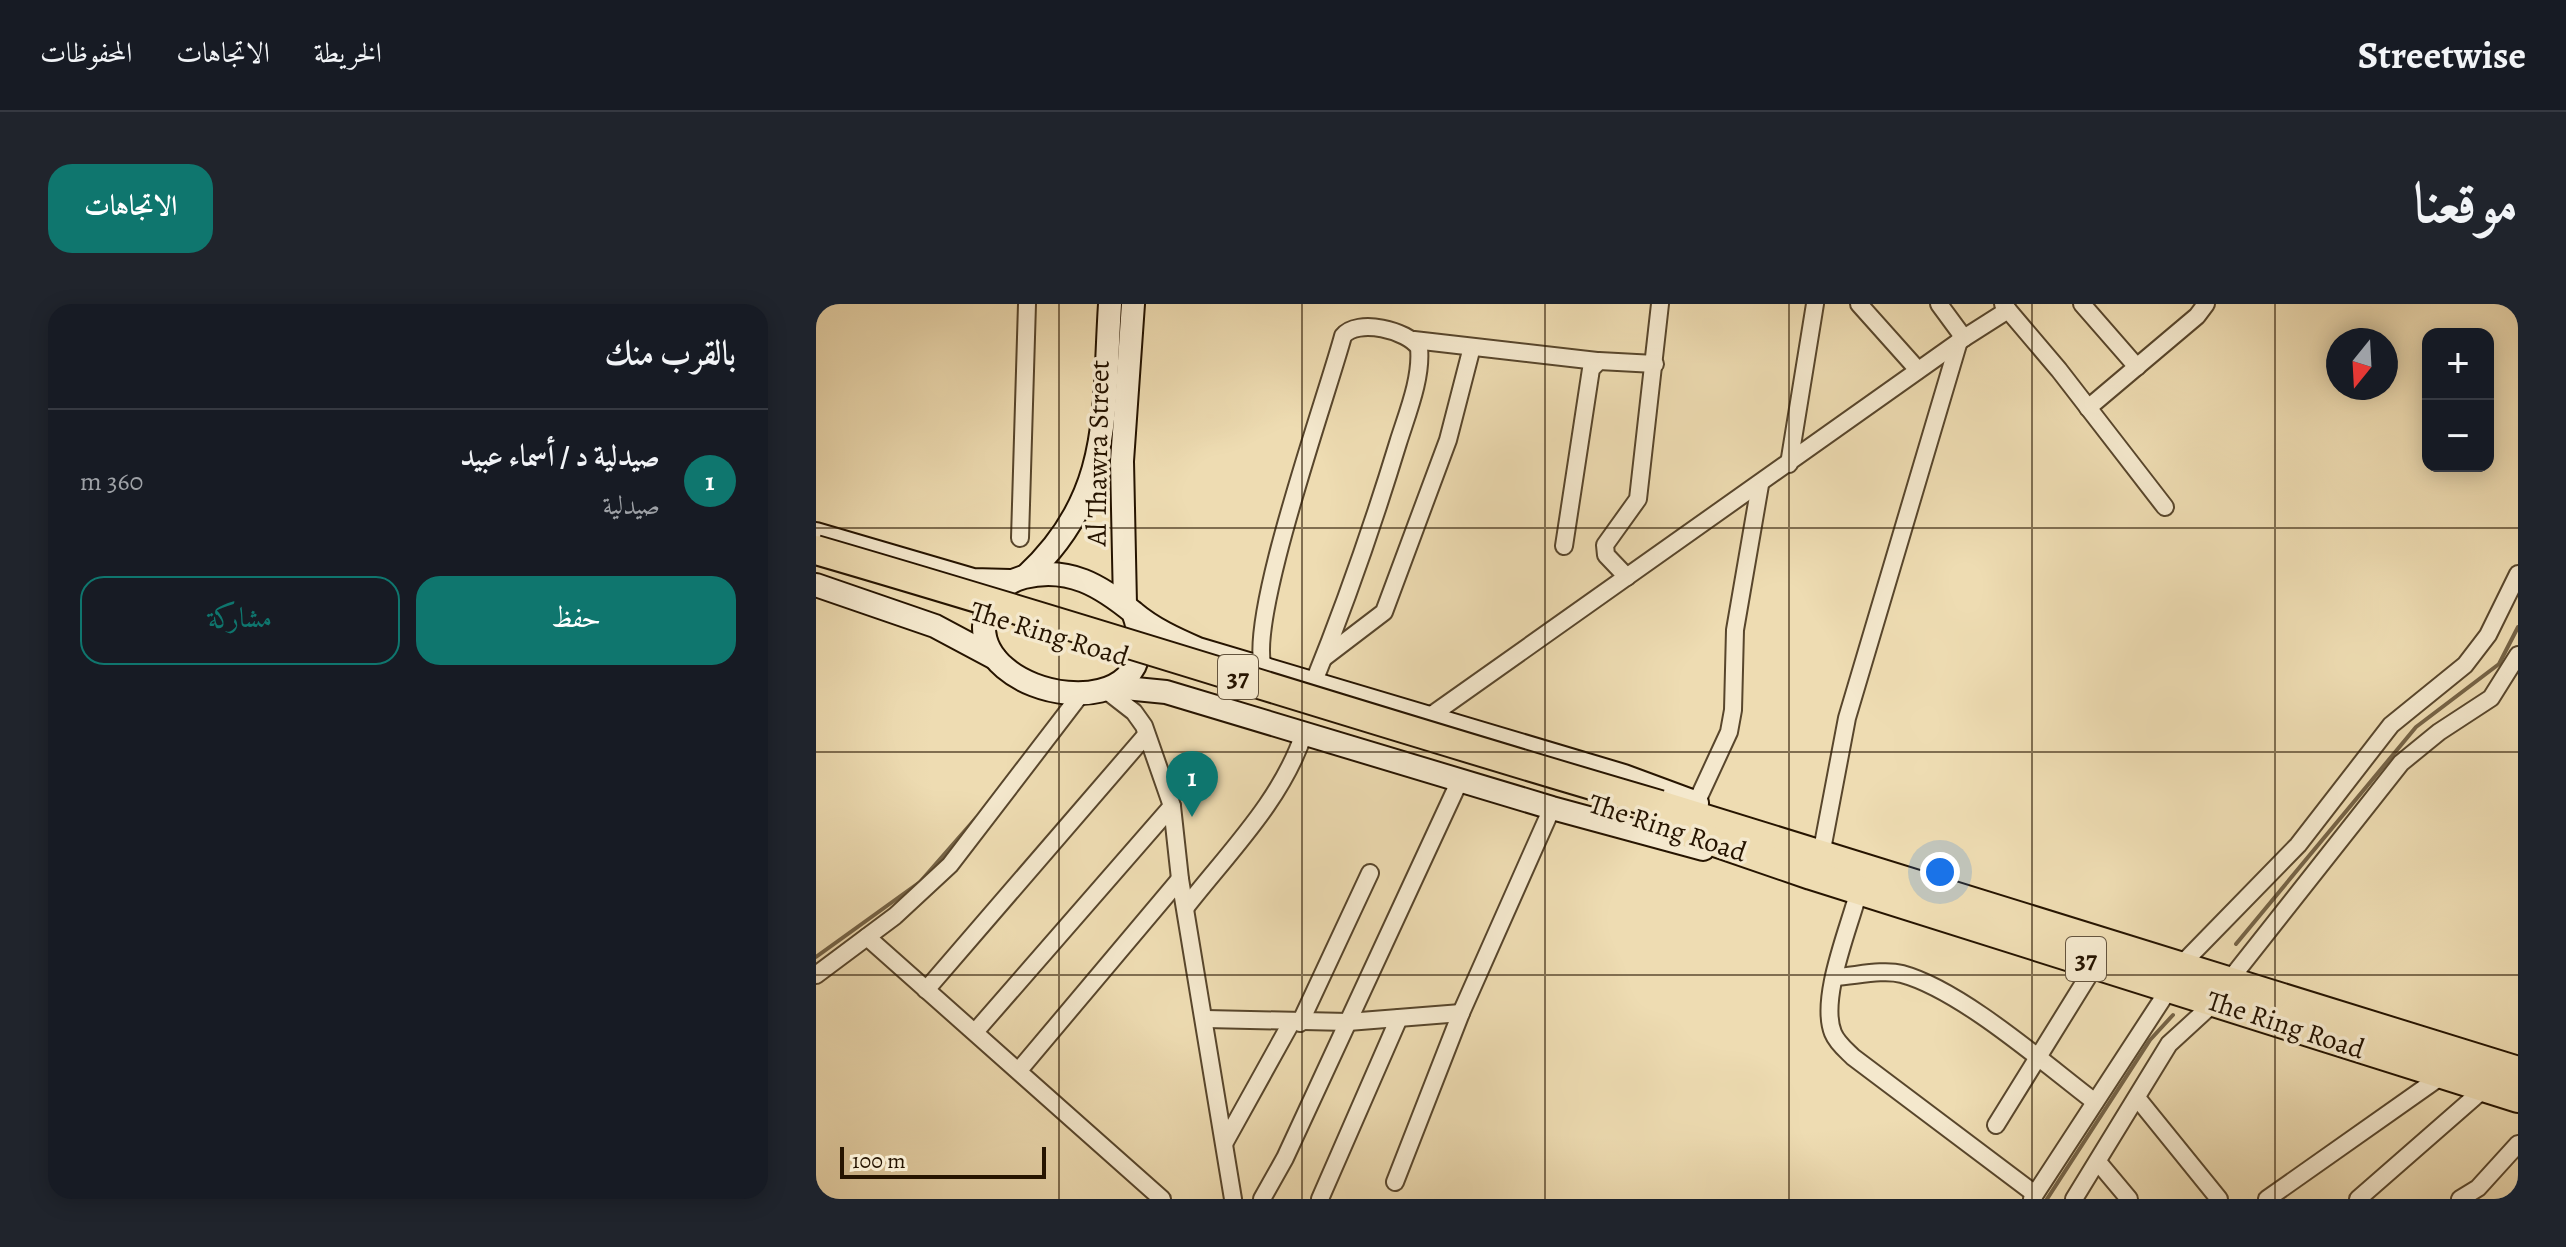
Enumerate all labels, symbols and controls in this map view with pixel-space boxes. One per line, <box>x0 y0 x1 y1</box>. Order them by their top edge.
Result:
text: Streetwise <box>2358 29 2526 81</box>
text: المحفوظات <box>40 34 132 72</box>
text: الاتجاهات <box>176 34 270 72</box>
text: الخريطة <box>314 34 382 72</box>
button: الاتجاهات <box>48 164 213 253</box>
text: موقعنا <box>2413 165 2518 241</box>
north arrow <box>2326 328 2398 400</box>
map controls <box>2422 328 2494 472</box>
button: + <box>2422 328 2494 400</box>
text: بالقرب منك <box>604 329 736 376</box>
street label: Al Thawra Street <box>1077 360 1119 547</box>
button: − <box>2422 400 2494 472</box>
text: صيدلية د / أسماء عبيد <box>460 436 660 476</box>
text: 360 m <box>80 464 143 499</box>
text: 1 <box>705 464 715 499</box>
text: صيدلية <box>603 488 660 523</box>
button: مشاركة <box>80 576 400 665</box>
button: حفظ <box>416 576 736 665</box>
street label: The Ring Road <box>966 592 1134 676</box>
road number: 37 <box>1218 655 1258 699</box>
pin: 1 <box>1166 751 1218 817</box>
street label: The Ring Road <box>1584 785 1752 872</box>
your location <box>1920 852 1960 892</box>
road number: 37 <box>2066 937 2106 981</box>
street label: The Ring Road <box>2202 982 2370 1069</box>
scale bar <box>840 1143 1046 1179</box>
text: 100 m <box>852 1146 906 1176</box>

